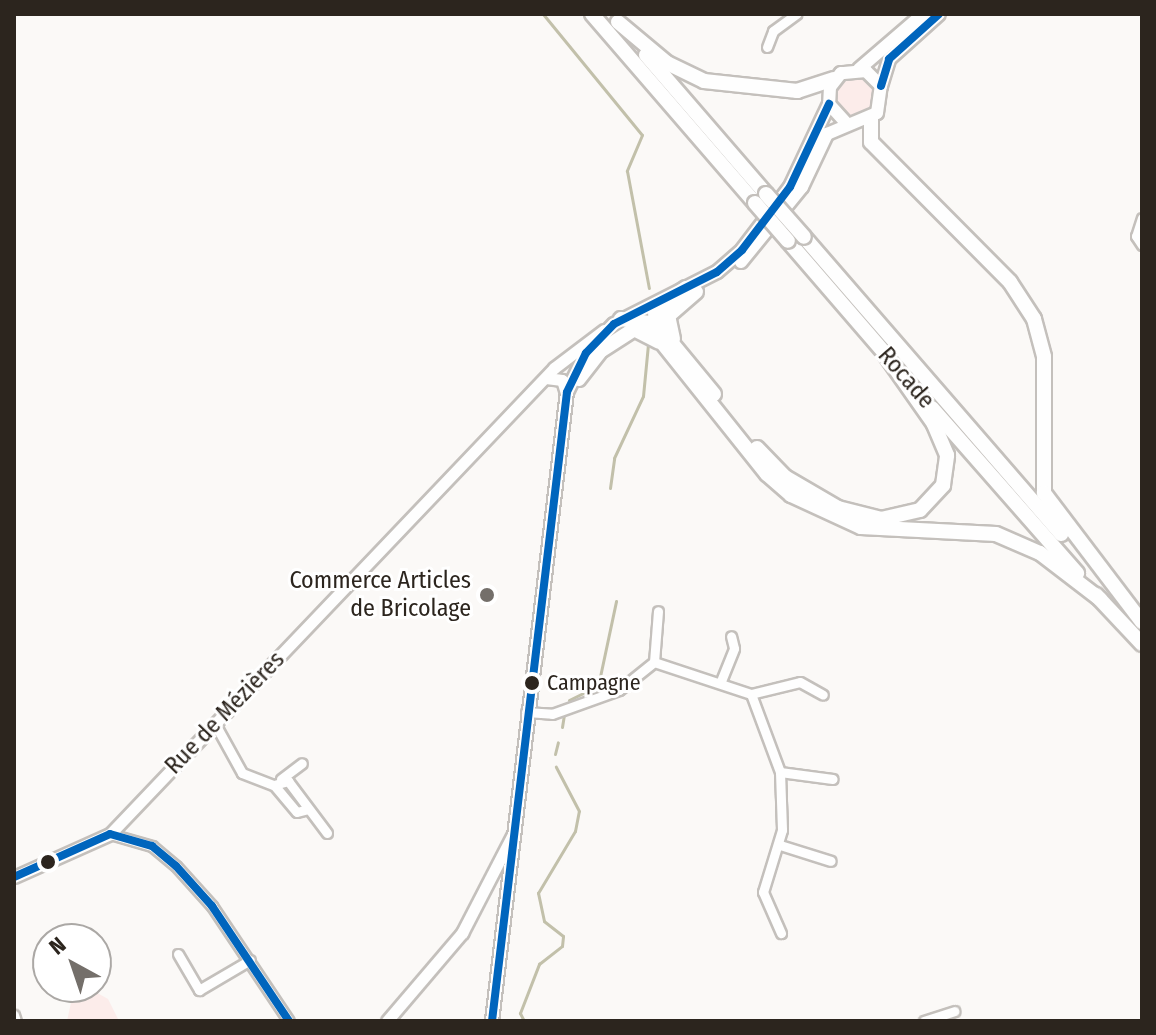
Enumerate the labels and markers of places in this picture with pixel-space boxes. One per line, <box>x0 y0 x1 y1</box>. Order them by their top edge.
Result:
place label: Commerce Articles de Bricolage <box>289 567 471 623</box>
marker: Commerce Articles de Bricolage <box>478 586 496 604</box>
place label: Campagne <box>547 670 641 696</box>
marker: Campagne <box>524 675 540 691</box>
unlabelled marker <box>40 854 56 870</box>

